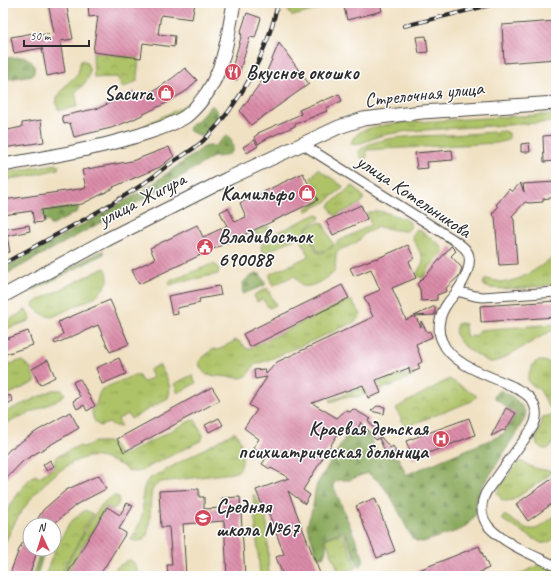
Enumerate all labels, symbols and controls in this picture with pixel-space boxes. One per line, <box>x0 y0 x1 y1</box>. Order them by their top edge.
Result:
scale bar <box>24 22 89 48</box>
text: 50 m <box>30 28 52 44</box>
place label: Вкусное окошко <box>246 60 360 85</box>
restaurant icon: Вкусное окошко <box>223 62 243 82</box>
street label: Стрелочная улица <box>363 75 486 113</box>
place label: Sacura <box>104 81 155 106</box>
shop icon: Sacura <box>156 83 176 103</box>
street label: улица Котельникова <box>351 148 478 245</box>
street label: улица Жигура <box>93 166 191 232</box>
place label: Камильфо <box>221 181 295 206</box>
shop icon: Камильфо <box>297 183 317 203</box>
place label: Владивосток 690088 <box>218 224 314 272</box>
public building icon: Владивосток 690088 <box>195 237 215 257</box>
place label: Краевая детская психиатрическая больница <box>238 416 430 464</box>
hospital icon: Краевая детская психиатрическая больница <box>431 429 451 449</box>
place label: Средняя школа №67 <box>216 494 301 542</box>
school or university icon: Средняя школа №67 <box>193 508 213 528</box>
north arrow <box>22 517 62 557</box>
text: N <box>37 520 47 534</box>

